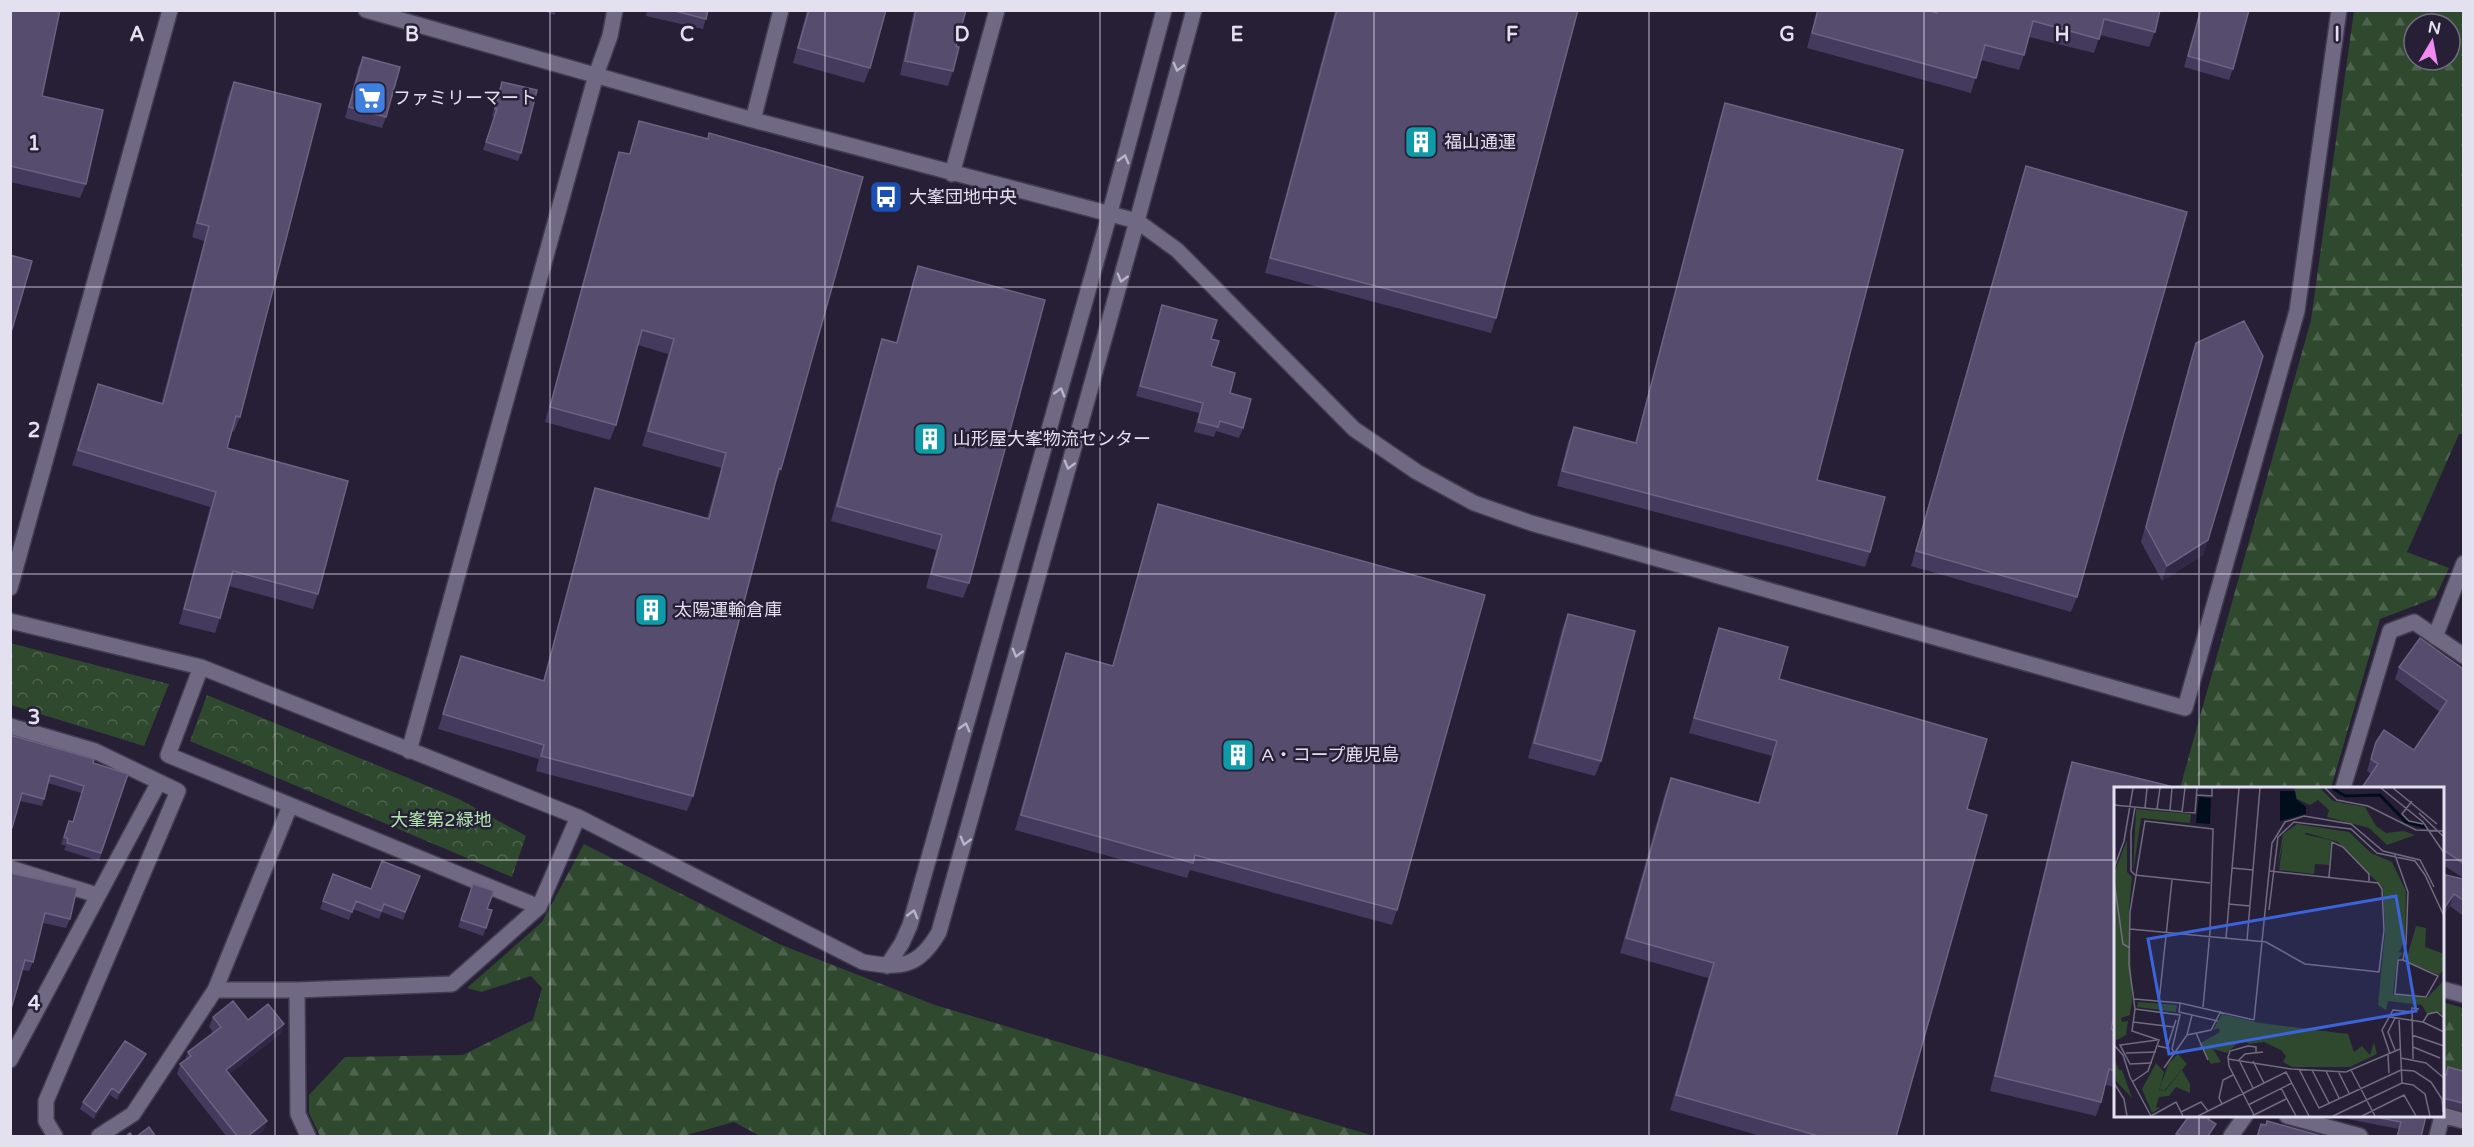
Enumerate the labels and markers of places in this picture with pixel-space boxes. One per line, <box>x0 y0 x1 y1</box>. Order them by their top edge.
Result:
supermarket icon: ファミリーマート <box>352 80 388 116</box>
place label: ファミリーマート <box>393 87 537 109</box>
building icon: 福山通運 <box>1403 124 1439 160</box>
place label: 福山通運 <box>1444 131 1516 153</box>
bus stop icon: 大峯団地中央 <box>868 179 904 215</box>
place label: 大峯団地中央 <box>909 186 1017 208</box>
building icon: 山形屋大峯物流センター <box>912 421 948 457</box>
place label: 山形屋大峯物流センター <box>953 428 1151 450</box>
building icon: 太陽運輸倉庫 <box>633 592 669 628</box>
place label: 太陽運輸倉庫 <box>674 599 782 621</box>
building icon: A・コープ鹿児島 <box>1220 737 1256 773</box>
place label: A・コープ鹿児島 <box>1261 744 1399 766</box>

